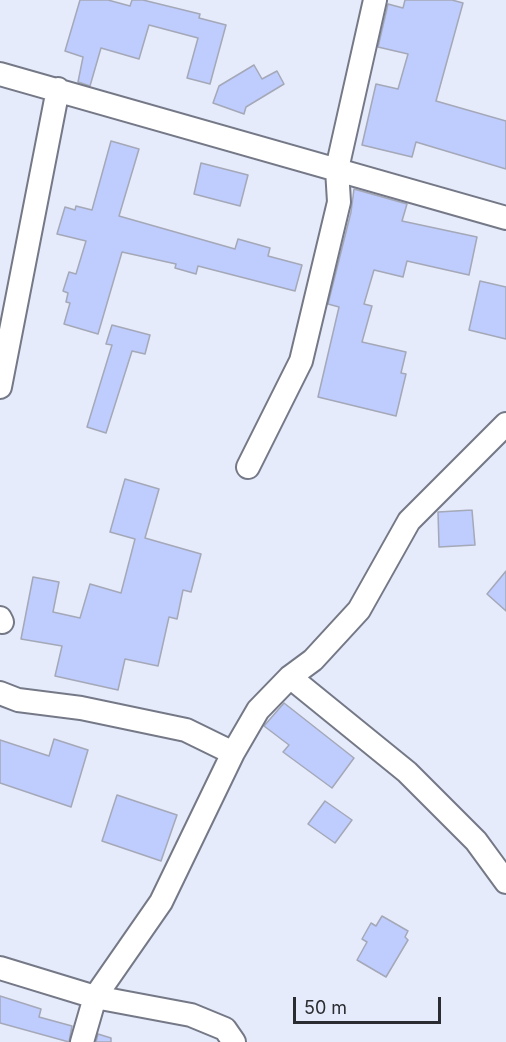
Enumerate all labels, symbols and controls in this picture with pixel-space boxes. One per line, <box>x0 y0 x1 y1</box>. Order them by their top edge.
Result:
scale bar <box>296 985 444 1023</box>
text: 50 m <box>304 997 347 1018</box>

